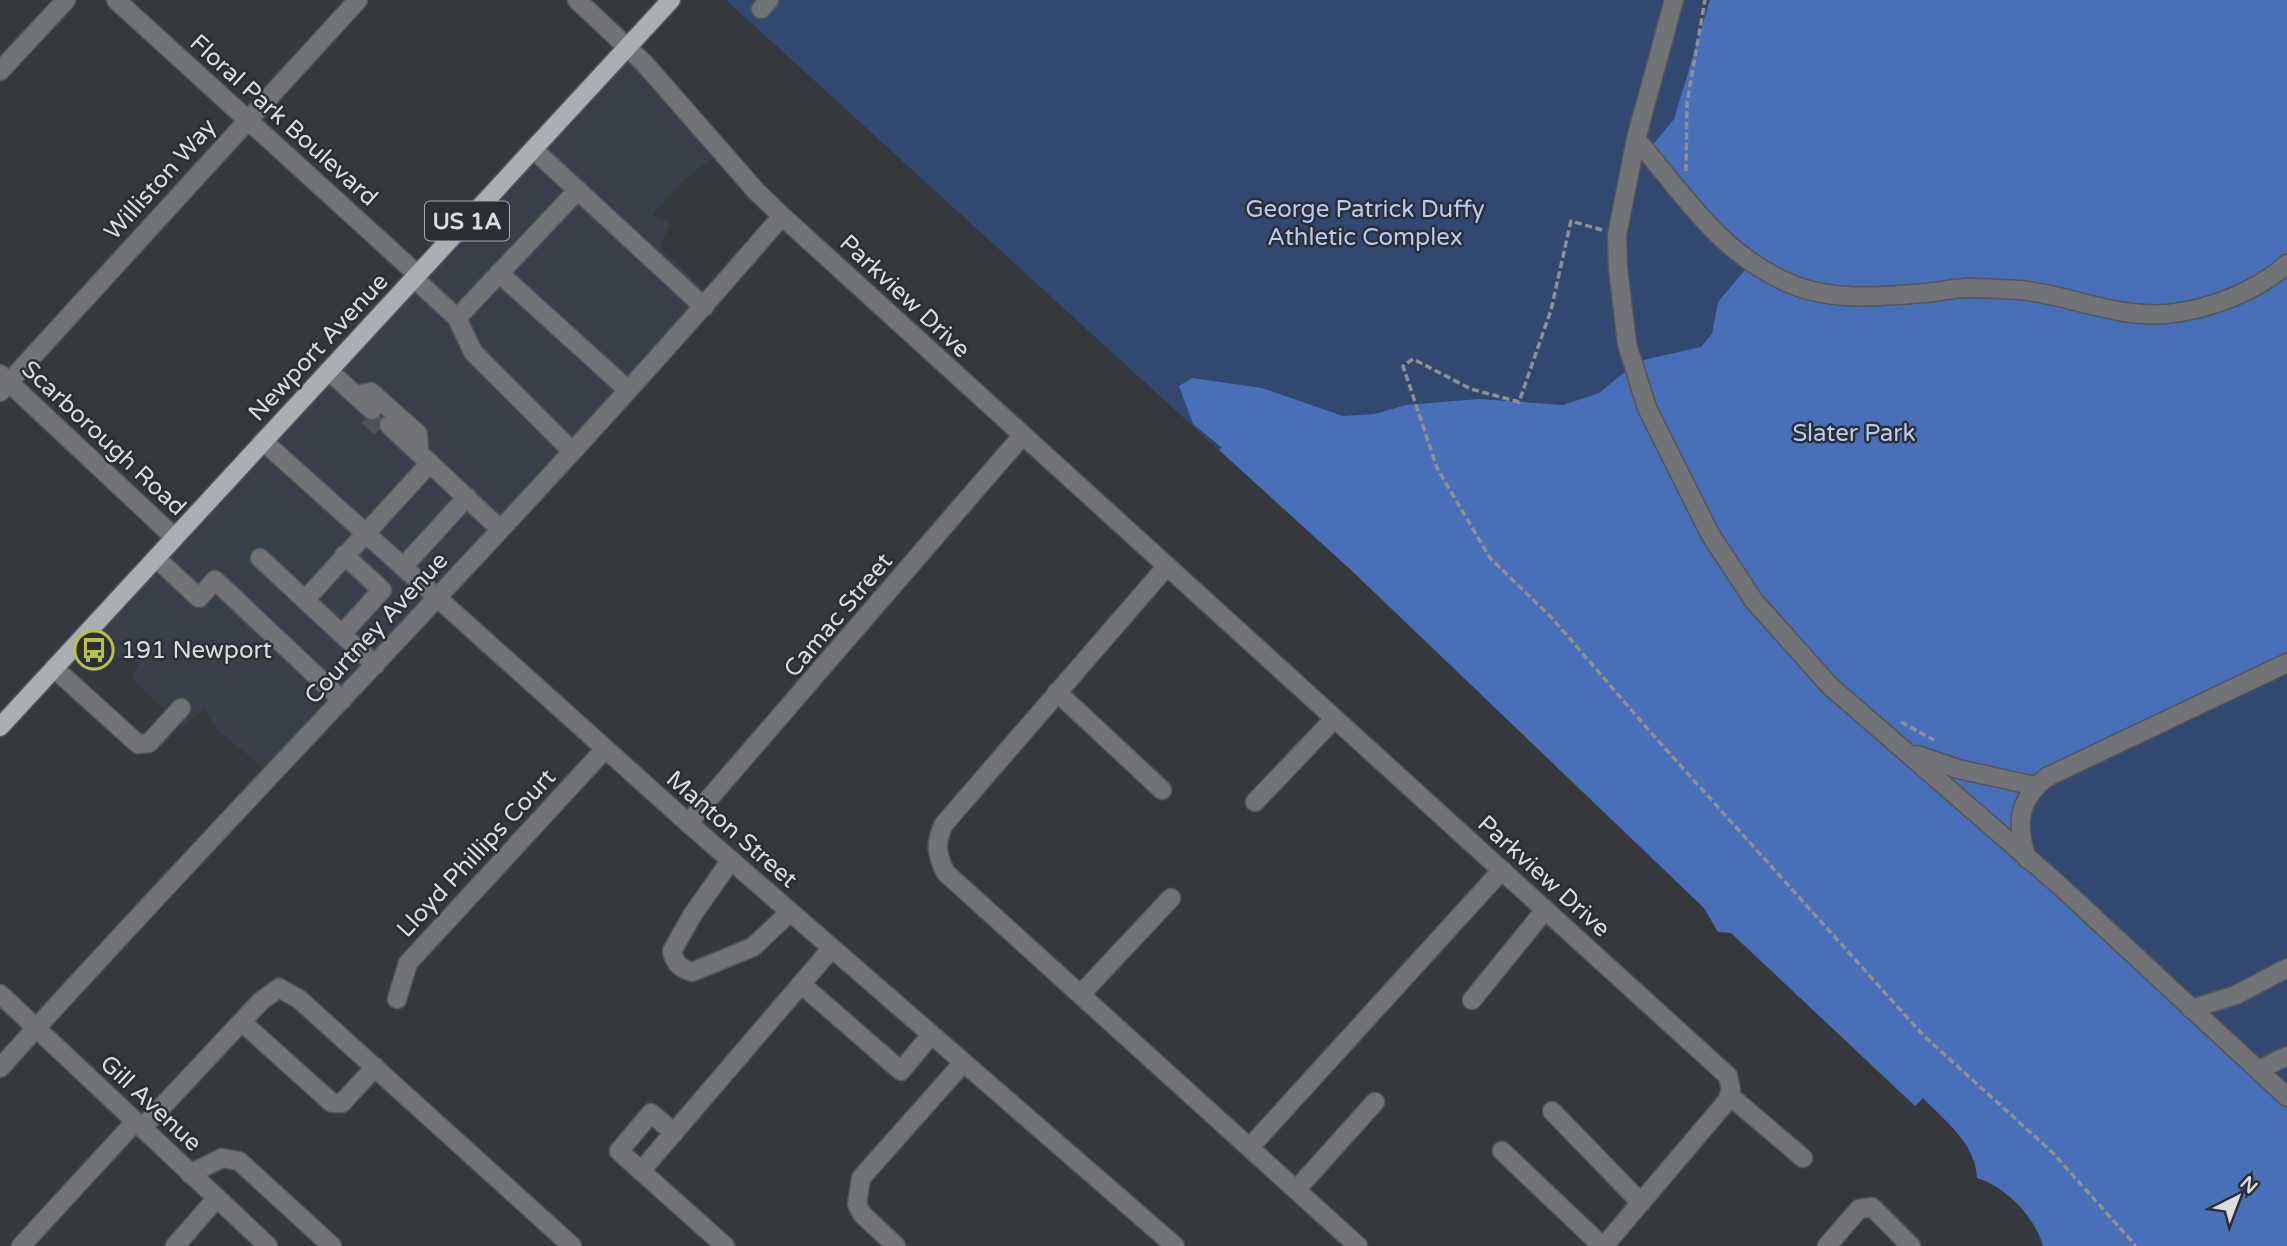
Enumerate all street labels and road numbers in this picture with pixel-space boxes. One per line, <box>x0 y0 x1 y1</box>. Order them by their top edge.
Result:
street label: Floral Park Boulevard <box>184 28 384 212</box>
street label: Williston Way <box>98 113 222 246</box>
road number: US 1A <box>425 202 509 241</box>
street label: Parkview Drive <box>833 229 976 364</box>
street label: Newport Avenue <box>242 267 394 427</box>
street label: Scarborough Road <box>15 355 192 522</box>
street label: Courtney Avenue <box>299 546 454 710</box>
street label: Camac Street <box>778 547 899 683</box>
street label: Lloyd Phillips Court <box>391 763 562 944</box>
street label: Manton Street <box>660 765 803 894</box>
street label: Parkview Drive <box>1472 809 1616 943</box>
street label: Gill Avenue <box>94 1049 207 1158</box>

